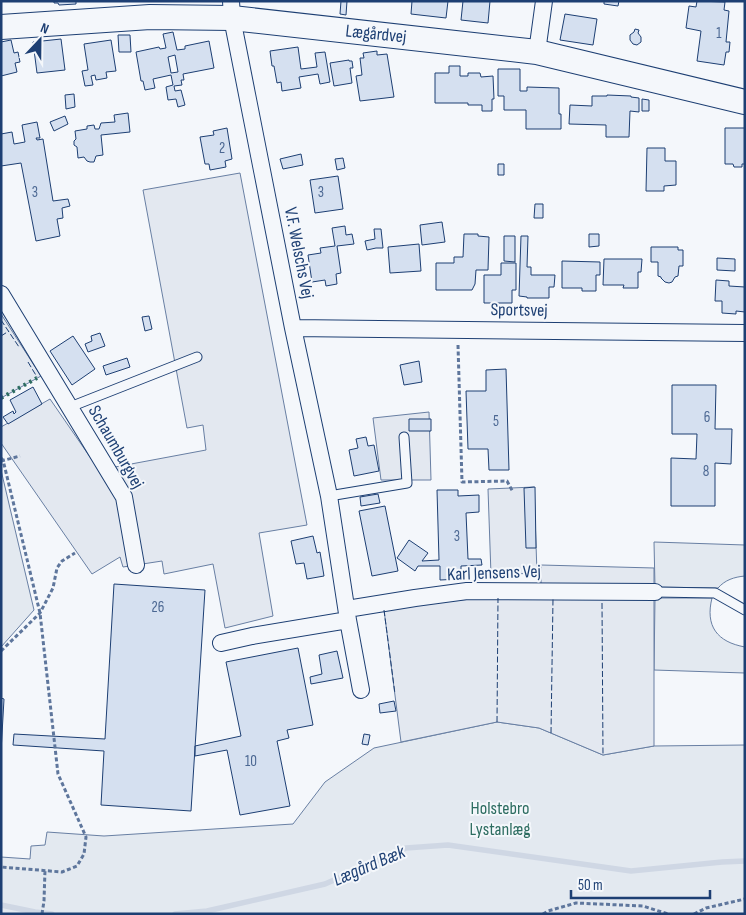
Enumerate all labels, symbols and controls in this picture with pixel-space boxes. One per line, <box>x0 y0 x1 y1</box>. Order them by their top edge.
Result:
north arrow <box>15 15 65 65</box>
text: N <box>38 19 51 38</box>
street label: Lægårdvej <box>345 20 407 48</box>
house number: 1 <box>716 24 722 43</box>
house number: 2 <box>219 139 225 158</box>
house number: 3 <box>32 183 38 202</box>
house number: 3 <box>318 183 324 202</box>
street label: V.F. Welschs Vej <box>280 206 318 300</box>
street label: Sportsvej <box>490 299 548 321</box>
street label: Schaumburgvej <box>84 402 148 492</box>
house number: 6 <box>704 408 710 427</box>
house number: 5 <box>493 412 499 431</box>
house number: 8 <box>703 462 709 481</box>
house number: 3 <box>454 527 460 546</box>
street label: Karl Jensens Vej <box>447 561 541 585</box>
house number: 26 <box>152 598 164 617</box>
house number: 10 <box>245 752 257 771</box>
park label: Holstebro Lystanlæg <box>469 798 531 840</box>
water label: Lægård Bæk <box>329 840 409 891</box>
scale bar <box>571 868 710 900</box>
text: 50 m <box>578 876 603 895</box>

